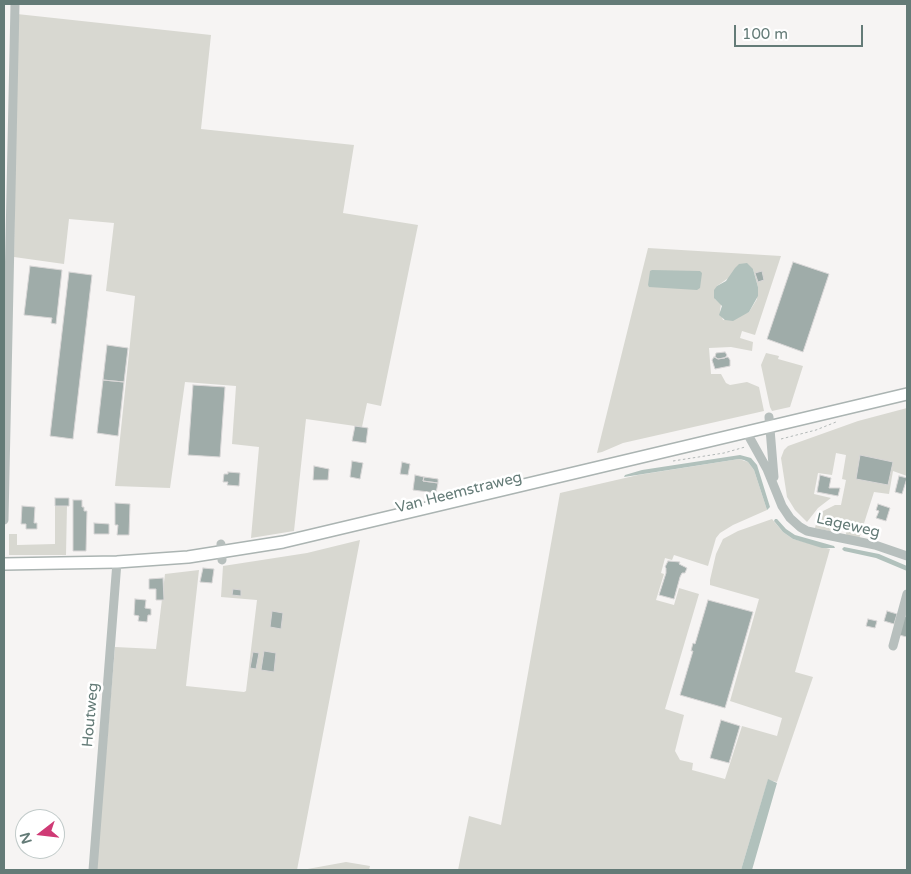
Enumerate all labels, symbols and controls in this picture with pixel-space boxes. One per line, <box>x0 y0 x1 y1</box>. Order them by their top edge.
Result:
scale bar <box>736 15 865 47</box>
text: 100 m <box>742 25 788 43</box>
street label: Van Heemstraweg <box>394 469 524 517</box>
street label: Lageweg <box>814 510 882 542</box>
street label: Houtweg <box>79 682 103 748</box>
north arrow <box>15 809 65 859</box>
text: N <box>16 830 36 846</box>

